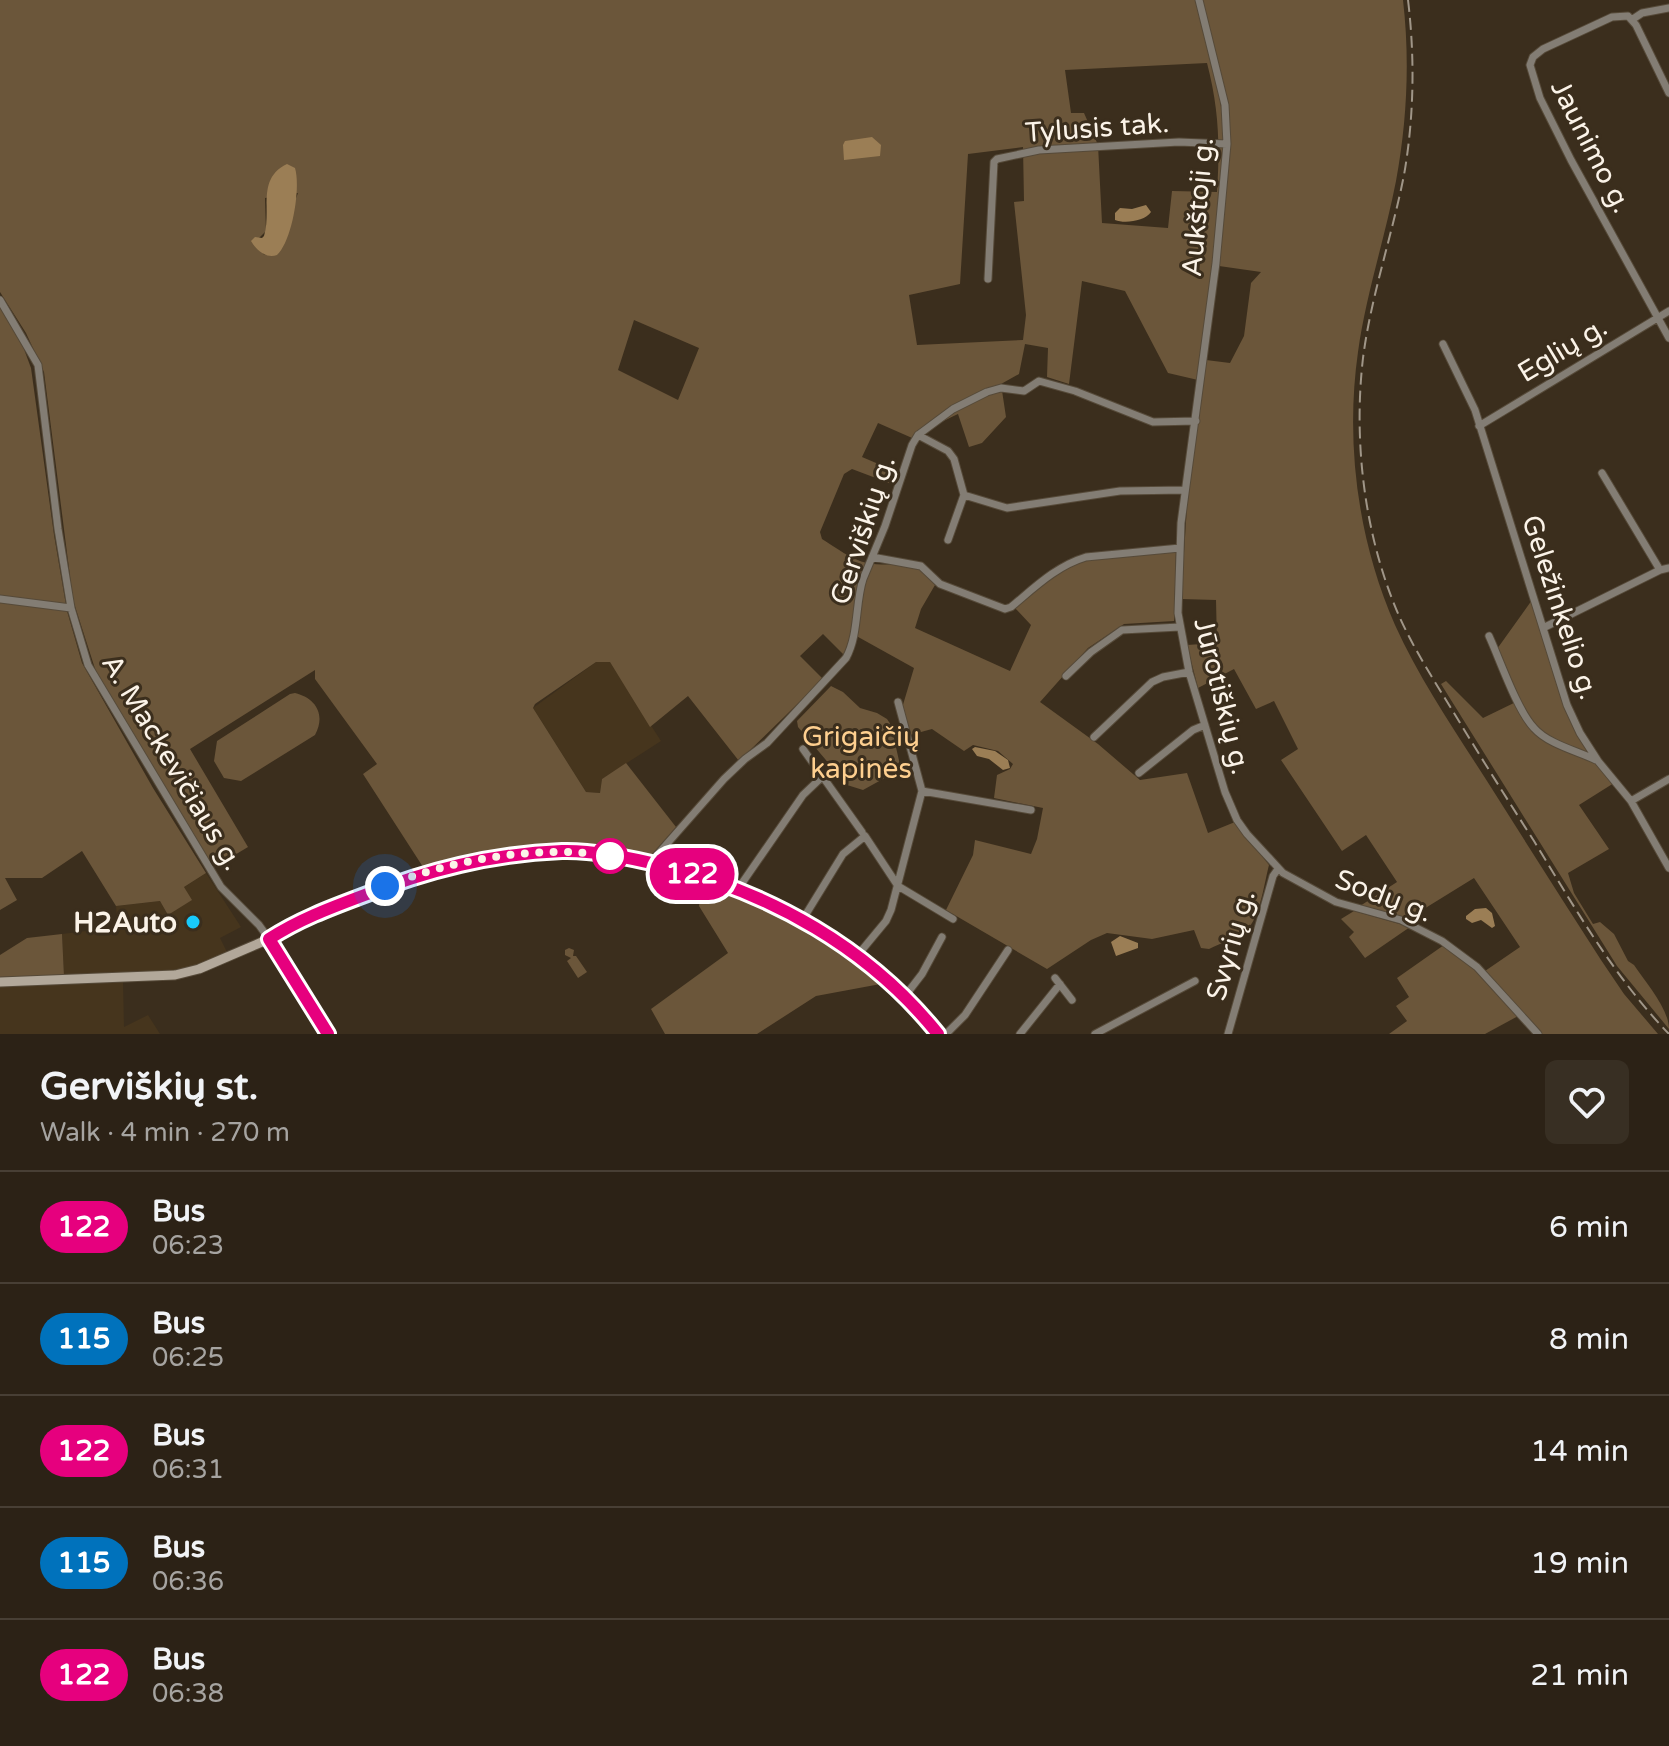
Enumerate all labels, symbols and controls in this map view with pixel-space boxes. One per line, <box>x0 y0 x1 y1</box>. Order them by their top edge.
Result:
street label: Jaunimo g. <box>1543 74 1639 219</box>
street label: Tylusis tak. <box>1024 106 1170 150</box>
street label: Aukštoji g. <box>1175 136 1221 278</box>
street label: Eglių g. <box>1512 310 1613 390</box>
street label: Gerviškių g. <box>823 452 903 609</box>
street label: Geležinkelio g. <box>1514 511 1606 704</box>
street label: Jūrotiškių g. <box>1186 615 1258 778</box>
street label: A. Mackevičiaus g. <box>94 648 250 877</box>
park label: Grigaičių kapinės <box>802 720 920 786</box>
unlabelled marker <box>593 839 627 873</box>
line badge: 122 <box>646 848 738 900</box>
text: 122 <box>666 857 718 891</box>
street label: Sodų g. <box>1330 862 1437 930</box>
your location <box>365 866 405 906</box>
street label: Svyrių g. <box>1199 886 1263 1004</box>
place label: H2Auto <box>73 906 177 940</box>
marker: H2Auto <box>184 913 202 931</box>
button: heart <box>1545 1060 1629 1144</box>
text: Gerviškių st. <box>40 1064 258 1110</box>
text: Walk · 4 min · 270 m <box>40 1117 290 1148</box>
text: Bus <box>152 1193 205 1230</box>
text: 6 min <box>1549 1209 1629 1246</box>
text: 122 <box>58 1210 110 1244</box>
text: 06:23 <box>152 1230 224 1261</box>
text: Bus <box>152 1305 205 1342</box>
text: 8 min <box>1549 1321 1629 1358</box>
text: 115 <box>58 1322 110 1356</box>
text: 06:25 <box>152 1342 224 1373</box>
text: Bus <box>152 1417 205 1454</box>
text: 14 min <box>1530 1433 1629 1470</box>
text: 122 <box>58 1434 110 1468</box>
text: 06:31 <box>152 1454 224 1485</box>
text: Bus <box>152 1529 205 1566</box>
text: 19 min <box>1530 1545 1629 1582</box>
text: 115 <box>58 1546 110 1580</box>
text: 06:36 <box>152 1566 224 1597</box>
text: Bus <box>152 1641 205 1678</box>
text: 21 min <box>1530 1657 1629 1694</box>
text: 122 <box>58 1658 110 1692</box>
text: 06:38 <box>152 1678 224 1709</box>

